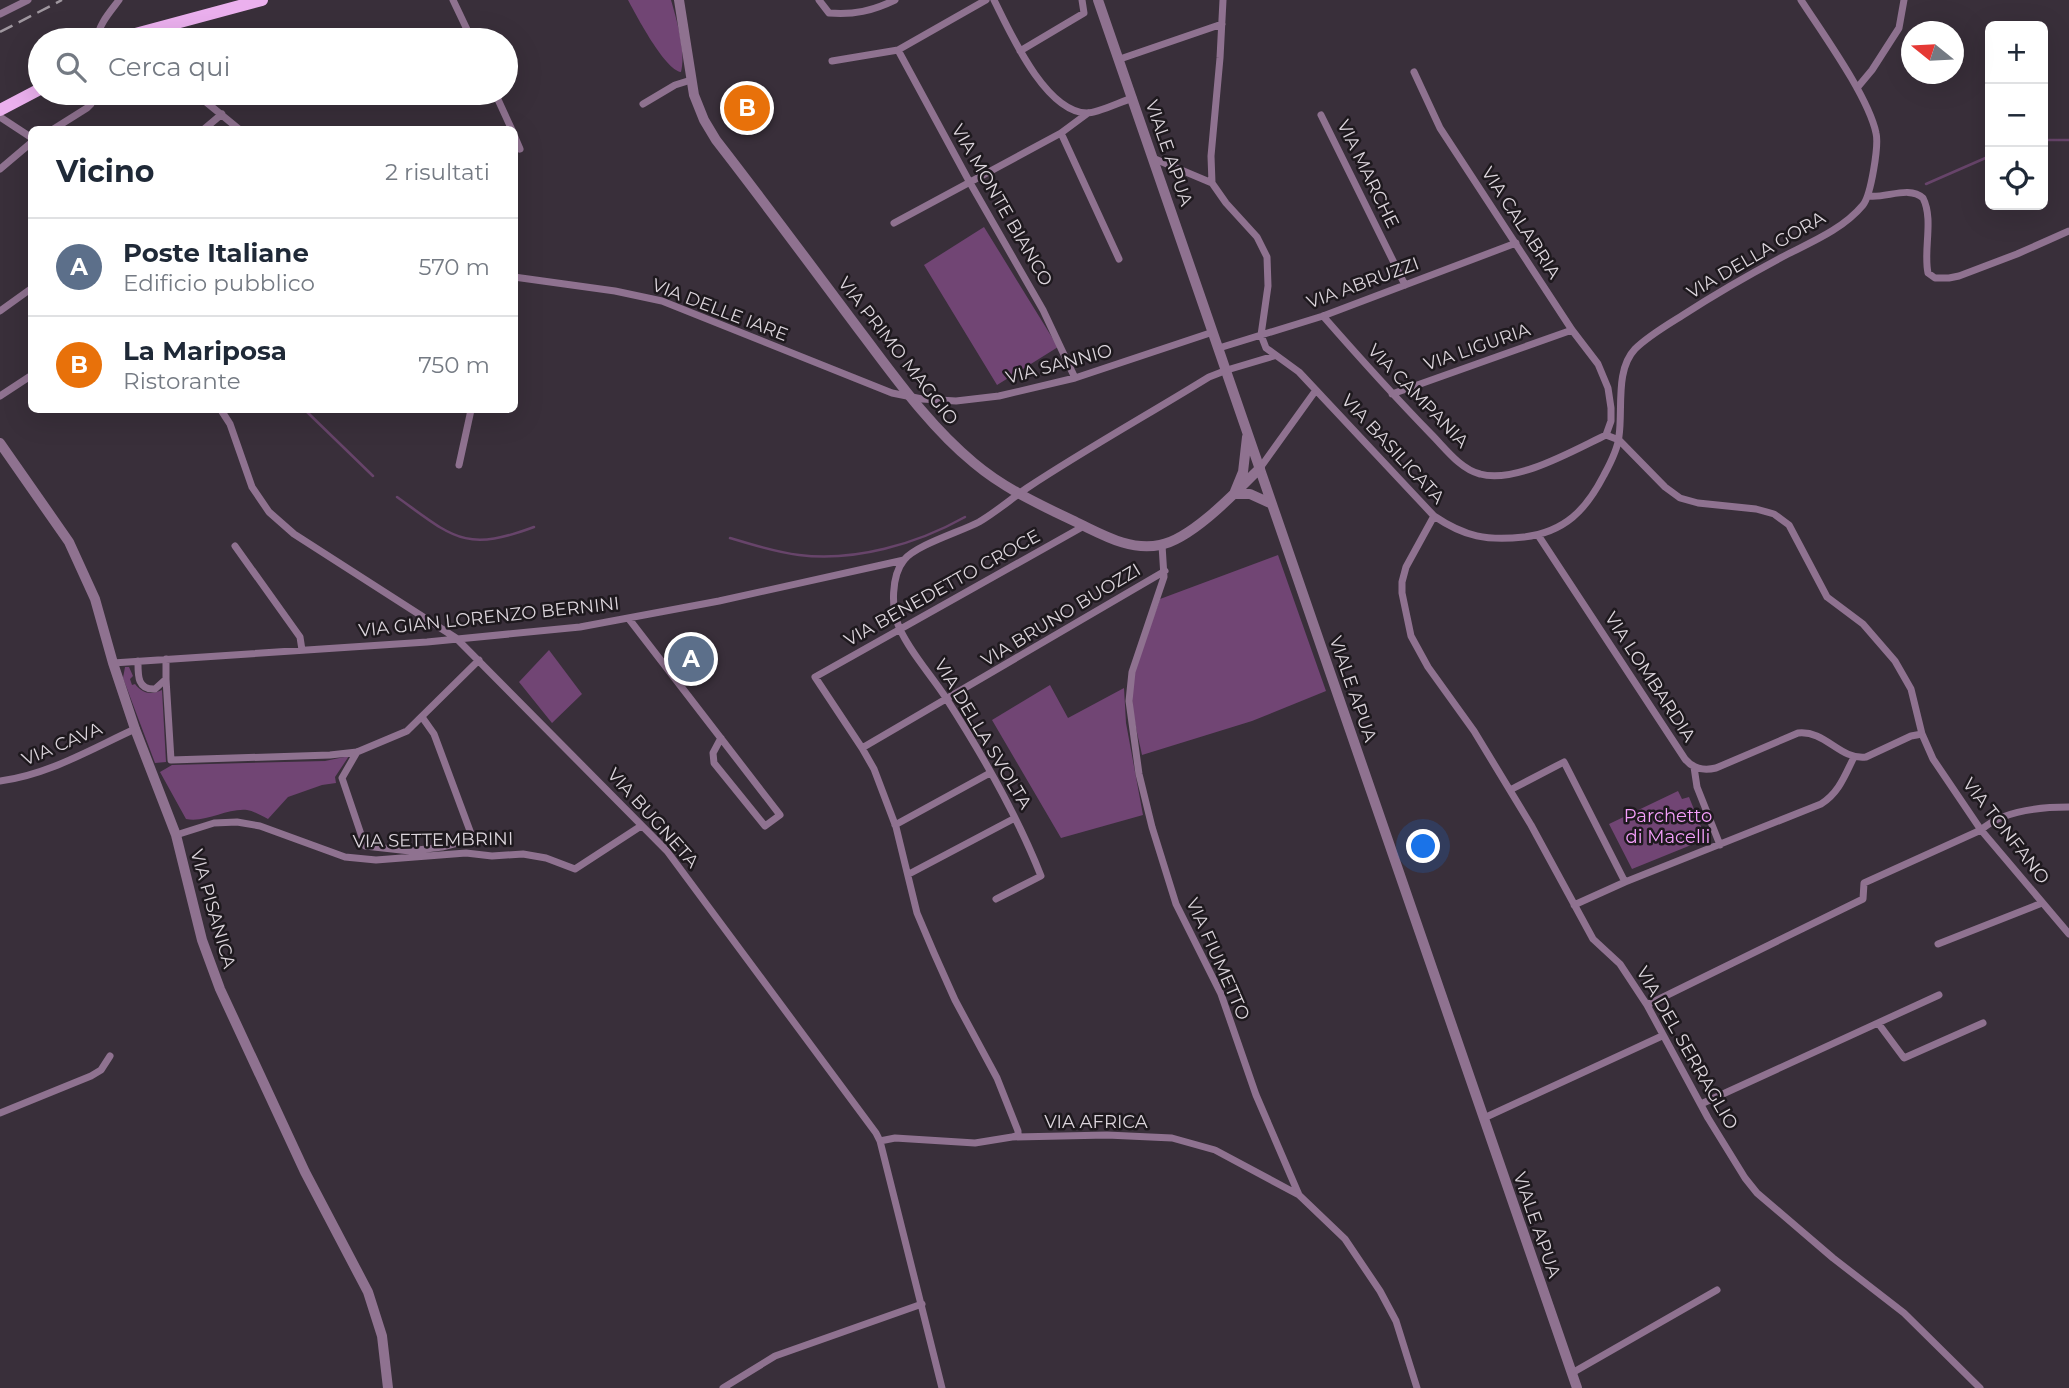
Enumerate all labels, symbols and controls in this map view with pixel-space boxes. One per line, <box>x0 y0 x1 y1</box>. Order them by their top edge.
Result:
north arrow <box>1901 21 1964 84</box>
map controls <box>1985 21 2048 210</box>
button: + <box>1985 21 2048 84</box>
search box <box>28 28 518 105</box>
icon: search <box>52 48 90 86</box>
text: Cerca qui <box>108 51 231 83</box>
pin: B <box>724 82 770 134</box>
button: − <box>1985 84 2048 147</box>
street label: VIALE APUA <box>1141 97 1197 209</box>
street label: VIA MARCHE <box>1332 116 1404 232</box>
street label: VIA MONTE BIANCO <box>947 120 1057 290</box>
button: locate <box>1985 147 2048 210</box>
text: Vicino <box>56 153 154 190</box>
text: 2 risultati <box>385 158 490 186</box>
street label: VIA CALABRIA <box>1477 163 1565 283</box>
street label: VIA DELLA GORA <box>1683 206 1829 304</box>
text: Poste Italiane <box>123 237 309 269</box>
street label: VIA ABRUZZI <box>1304 252 1422 314</box>
text: A <box>70 253 88 281</box>
text: 570 m <box>419 253 490 281</box>
text: Edificio pubblico <box>123 269 315 297</box>
street label: VIA PRIMO MAGGIO <box>833 273 963 429</box>
street label: VIA DELLE IARE <box>649 274 791 346</box>
street label: VIA LIGURIA <box>1421 319 1533 375</box>
text: La Mariposa <box>123 335 287 367</box>
street label: VIA SANNIO <box>1003 339 1115 389</box>
street label: VIA CAMPANIA <box>1363 339 1473 453</box>
text: B <box>70 351 88 379</box>
text: 750 m <box>418 351 490 379</box>
text: Ristorante <box>123 367 241 395</box>
street label: VIA BASILICATA <box>1337 390 1449 508</box>
street label: VIA BENEDETTO CROCE <box>840 525 1044 651</box>
street label: VIA BRUNO BUOZZI <box>977 559 1145 671</box>
street label: VIA GIAN LORENZO BERNINI <box>357 592 621 642</box>
street label: VIA LOMBARDIA <box>1600 608 1700 746</box>
pin: A <box>668 633 714 685</box>
street label: VIALE APUA <box>1325 633 1381 745</box>
street label: VIA DELLA SVOLTA <box>929 655 1037 813</box>
street label: VIA CAVA <box>19 717 105 771</box>
street label: VIA BUGNETA <box>603 764 704 872</box>
street label: VIA TONFANO <box>1958 774 2054 888</box>
park label: Parchetto di Macelli <box>1624 805 1712 848</box>
street label: VIA SETTEMBRINI <box>352 828 514 852</box>
your location <box>1406 829 1440 863</box>
street label: VIA PISANICA <box>185 847 241 971</box>
street label: VIA FIUMETTO <box>1181 894 1255 1024</box>
street label: VIA DEL SERRAGLIO <box>1631 963 1743 1133</box>
street label: VIA AFRICA <box>1044 1111 1148 1133</box>
street label: VIALE APUA <box>1509 1169 1565 1281</box>

